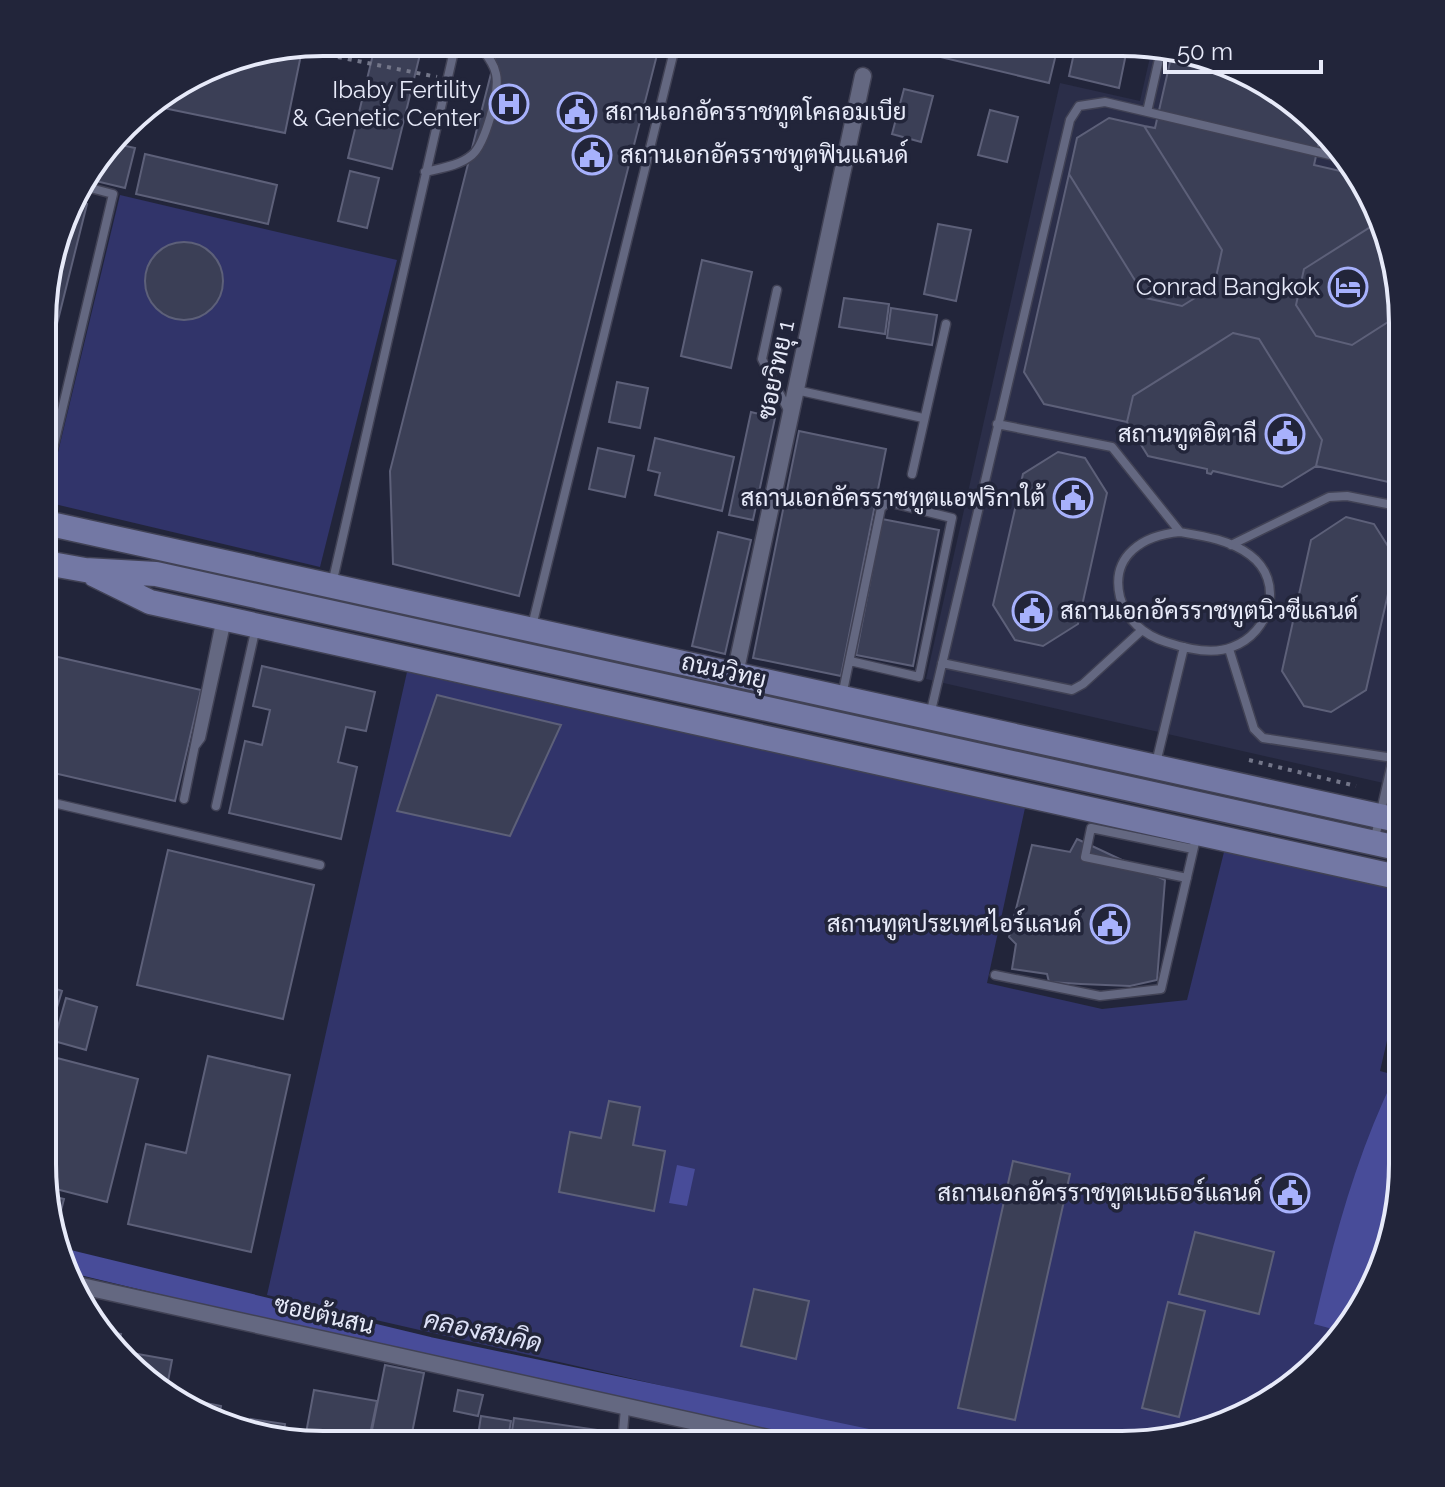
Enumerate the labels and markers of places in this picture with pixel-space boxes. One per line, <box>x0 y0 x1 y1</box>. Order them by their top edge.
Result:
place label: Ibaby Fertility & Genetic Center <box>292 75 482 132</box>
hospital icon: Ibaby Fertility & Genetic Center <box>488 83 530 125</box>
public building icon: สถานเอกอัครราชทูตโคลอมเบีย <box>556 91 598 133</box>
place label: สถานเอกอัครราชทูตโคลอมเบีย <box>605 96 906 129</box>
public building icon: สถานเอกอัครราชทูตฟินแลนด์ <box>571 134 613 176</box>
place label: สถานเอกอัครราชทูตฟินแลนด์ <box>620 139 908 172</box>
hotel icon: Conrad Bangkok <box>1327 266 1369 308</box>
place label: Conrad Bangkok <box>1136 272 1320 301</box>
public building icon: สถานทูตอิตาลี <box>1264 413 1306 455</box>
place label: สถานทูตอิตาลี <box>1118 419 1257 451</box>
public building icon: สถานเอกอัครราชทูตแอฟริกาใต้ <box>1052 477 1094 519</box>
place label: สถานเอกอัครราชทูตแอฟริกาใต้ <box>741 482 1046 515</box>
public building icon: สถานเอกอัครราชทูตนิวซีแลนด์ <box>1011 590 1053 632</box>
place label: สถานเอกอัครราชทูตนิวซีแลนด์ <box>1060 595 1358 628</box>
public building icon: สถานทูตประเทศไอร์แลนด์ <box>1089 903 1131 945</box>
place label: สถานทูตประเทศไอร์แลนด์ <box>827 908 1082 941</box>
public building icon: สถานเอกอัครราชทูตเนเธอร์แลนด์ <box>1269 1172 1311 1214</box>
place label: สถานเอกอัครราชทูตเนเธอร์แลนด์ <box>937 1177 1262 1210</box>

